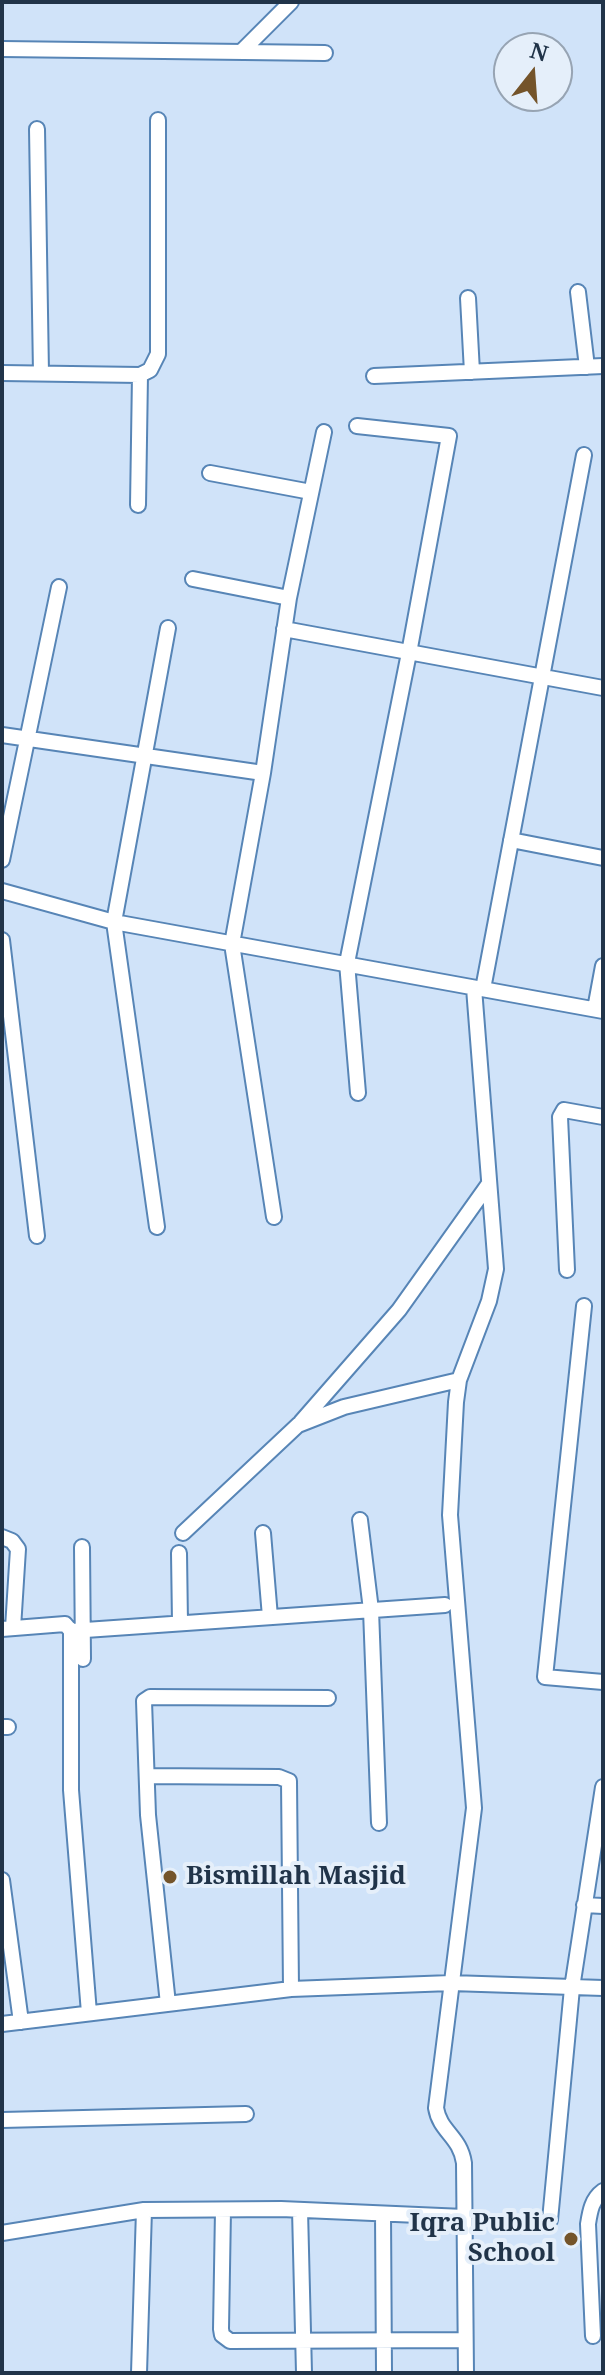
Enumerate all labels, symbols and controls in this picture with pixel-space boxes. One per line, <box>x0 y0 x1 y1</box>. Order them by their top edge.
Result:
north arrow <box>493 32 573 112</box>
text: N <box>527 34 552 68</box>
place label: Bismillah Masjid <box>186 1861 406 1893</box>
marker: Bismillah Masjid <box>161 1868 179 1886</box>
place label: Iqra Public School <box>409 2208 555 2270</box>
marker: Iqra Public School <box>562 2230 580 2248</box>

